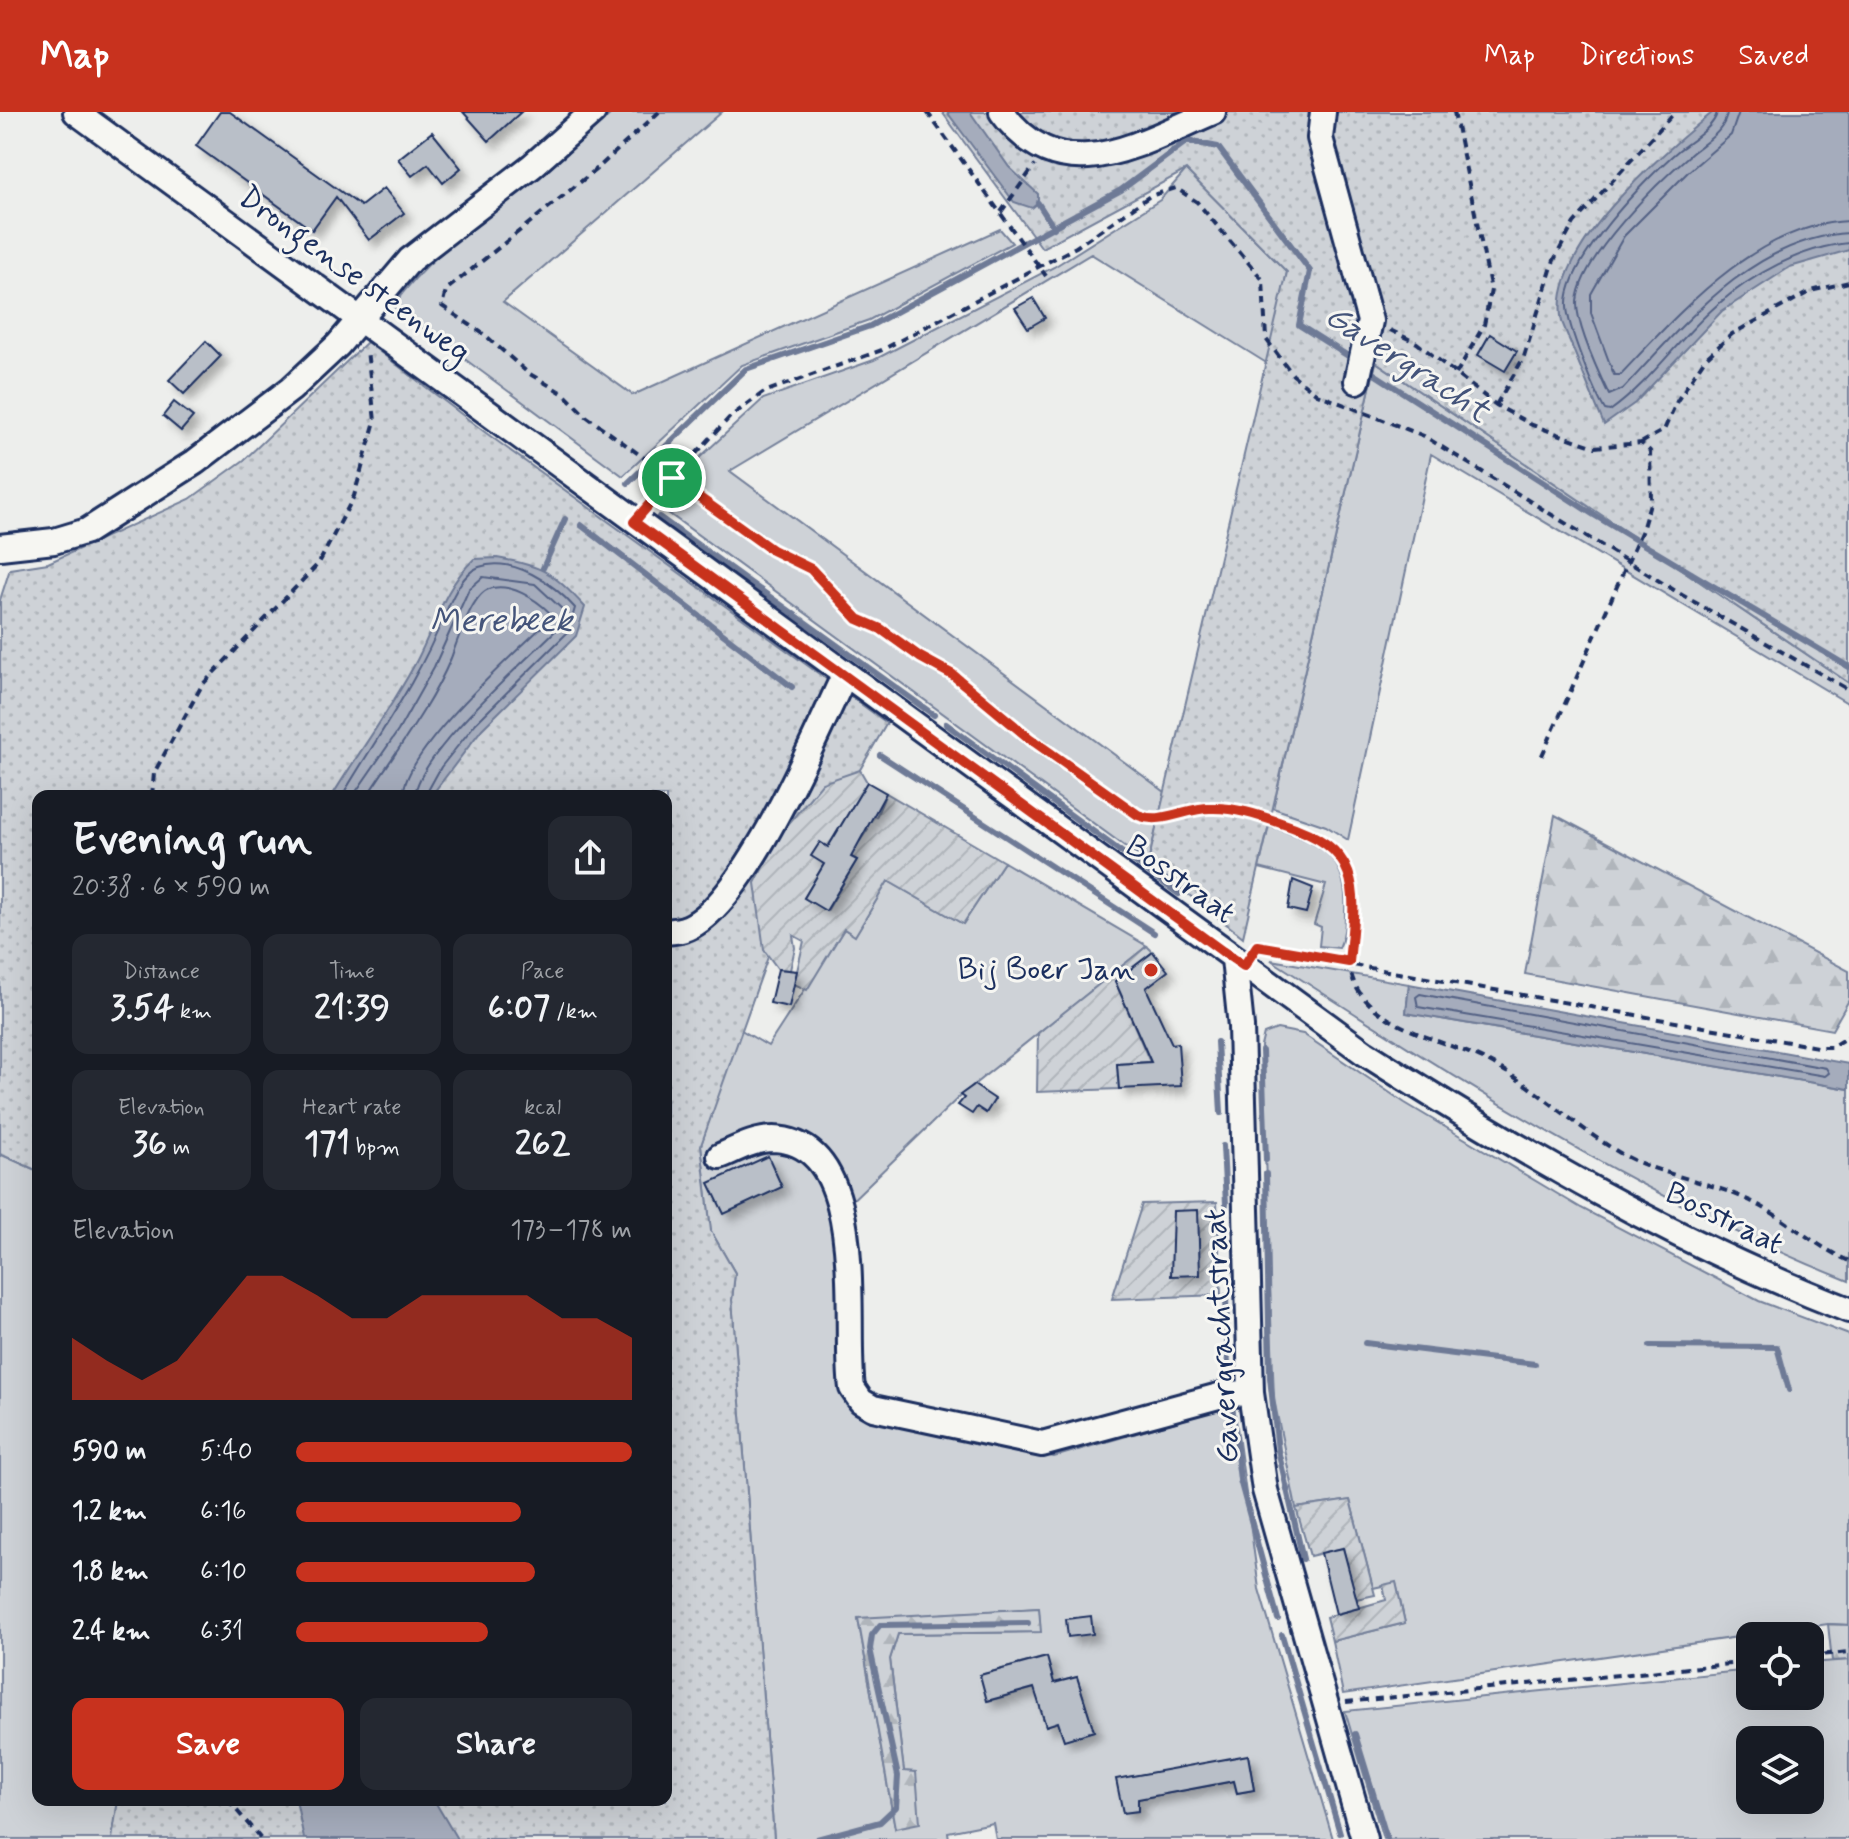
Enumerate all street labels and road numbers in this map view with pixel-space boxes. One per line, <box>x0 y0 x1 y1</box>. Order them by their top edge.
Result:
street label: Drongense steenweg <box>228 176 479 376</box>
street label: Bosstraat <box>1116 826 1244 934</box>
street label: Bosstraat <box>1658 1172 1790 1266</box>
street label: Gavergrachtstraat <box>1194 1207 1250 1465</box>

